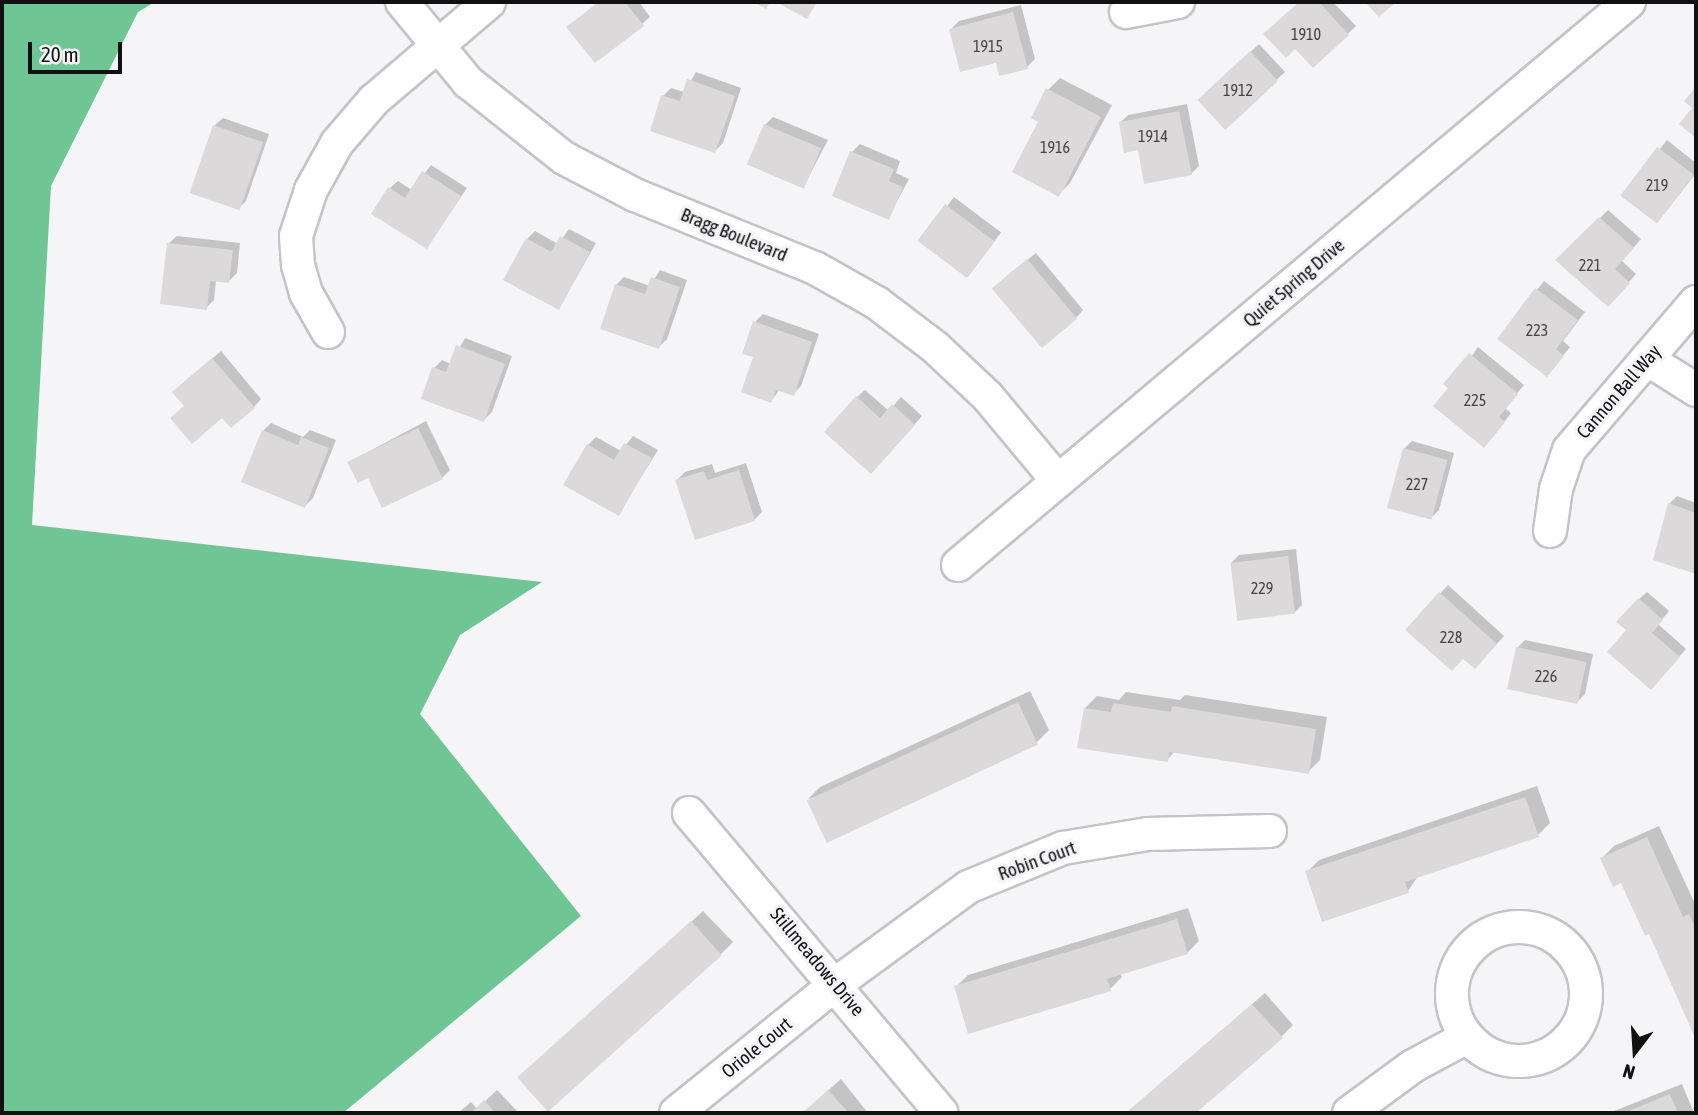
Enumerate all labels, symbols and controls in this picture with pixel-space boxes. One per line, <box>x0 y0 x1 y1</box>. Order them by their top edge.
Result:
house number: 1910 <box>1291 24 1321 44</box>
scale bar <box>32 28 126 72</box>
house number: 1915 <box>973 36 1003 56</box>
text: 20 m <box>41 42 79 66</box>
house number: 1912 <box>1223 80 1253 100</box>
house number: 1914 <box>1138 126 1168 146</box>
house number: 1916 <box>1040 137 1070 157</box>
house number: 219 <box>1646 175 1668 195</box>
street label: Bragg Boulevard <box>677 203 791 267</box>
street label: Quiet Spring Drive <box>1239 234 1349 332</box>
house number: 221 <box>1579 255 1601 275</box>
house number: 223 <box>1526 320 1548 340</box>
street label: Cannon Ball Way <box>1572 340 1666 444</box>
house number: 225 <box>1464 390 1486 410</box>
house number: 227 <box>1406 474 1428 494</box>
house number: 229 <box>1251 578 1273 598</box>
house number: 228 <box>1440 627 1462 647</box>
house number: 226 <box>1535 666 1557 686</box>
street label: Robin Court <box>995 836 1079 886</box>
street label: Stillmeadows Drive <box>765 903 869 1021</box>
street label: Oriole Court <box>717 1013 797 1083</box>
north arrow <box>1600 1017 1670 1087</box>
text: N <box>1620 1060 1637 1084</box>

